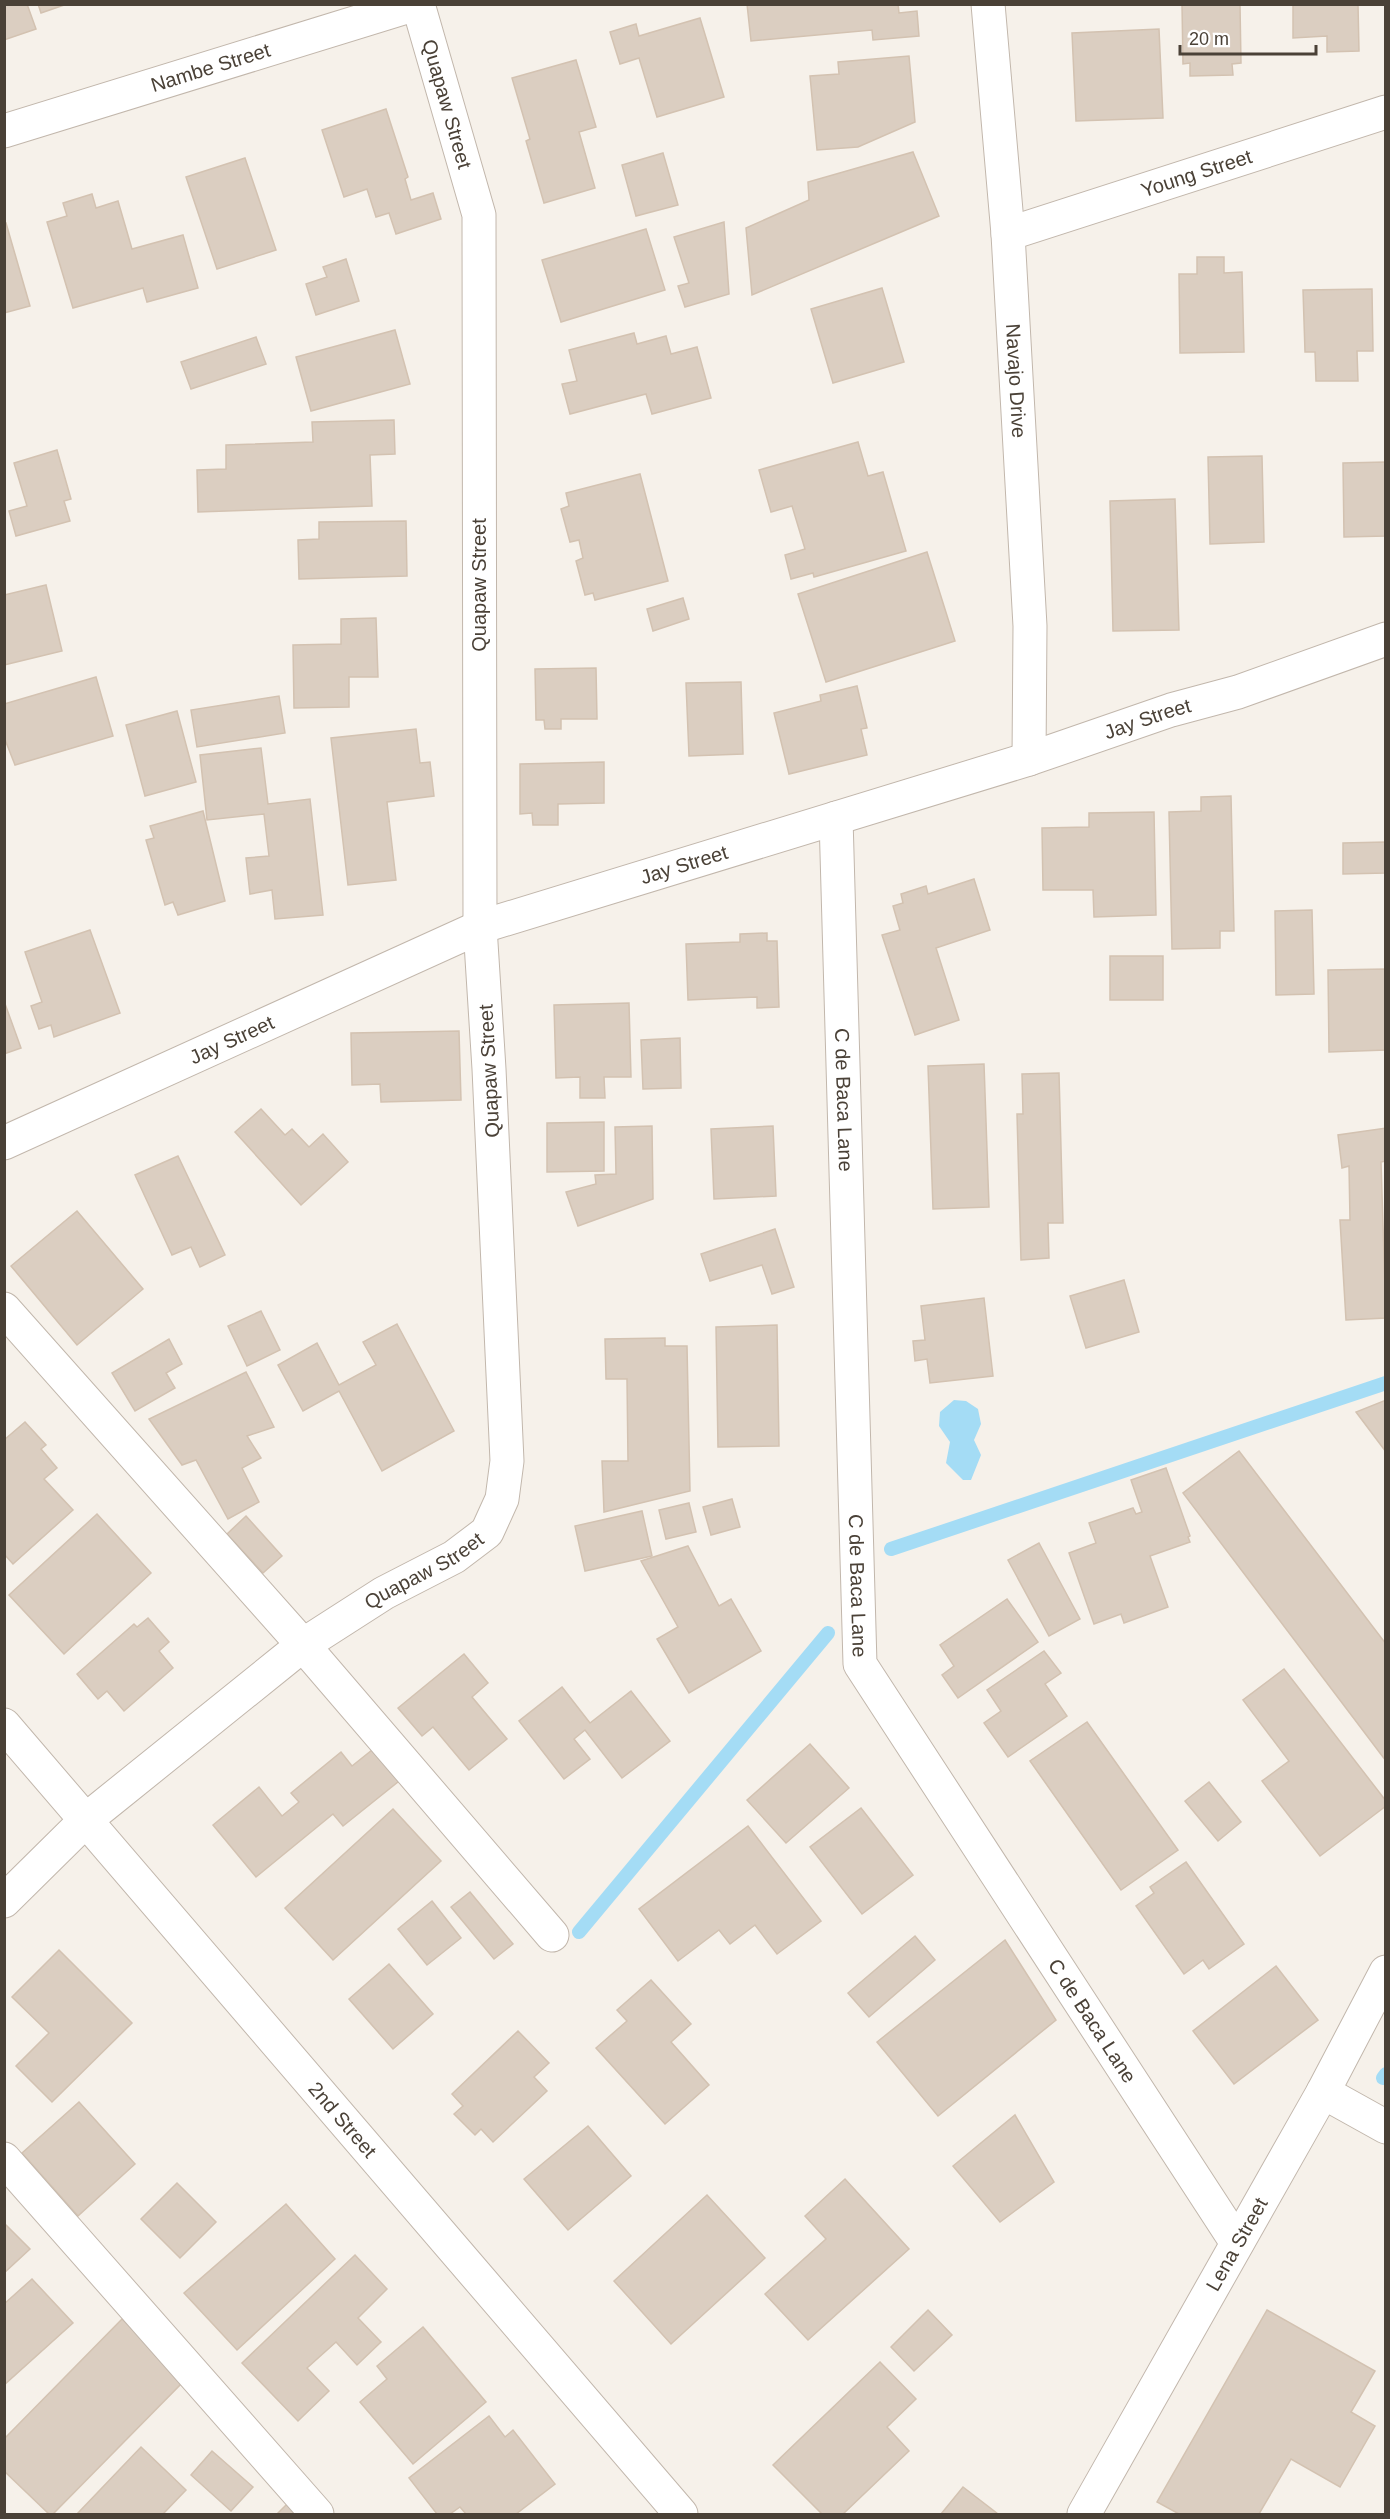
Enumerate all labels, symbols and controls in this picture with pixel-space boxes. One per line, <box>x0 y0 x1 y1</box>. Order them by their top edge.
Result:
scale bar <box>1180 18 1316 56</box>
text: 20 m <box>1189 29 1229 49</box>
street label: Quapaw Street <box>418 37 476 172</box>
street label: Nambe Street <box>148 39 273 96</box>
street label: Young Street <box>1138 145 1255 201</box>
street label: Navajo Drive <box>1002 323 1030 439</box>
street label: Quapaw Street <box>468 518 490 652</box>
street label: Jay Street <box>1101 694 1194 743</box>
street label: Jay Street <box>638 841 731 888</box>
street label: Quapaw Street <box>475 1003 503 1138</box>
street label: Jay Street <box>186 1011 278 1068</box>
street label: C de Baca Lane <box>831 1028 857 1172</box>
street label: C de Baca Lane <box>845 1514 871 1658</box>
street label: Quapaw Street <box>360 1528 488 1614</box>
street label: C de Baca Lane <box>1044 1955 1141 2087</box>
street label: 2nd Street <box>304 2077 381 2162</box>
street label: Lena Street <box>1202 2193 1272 2295</box>

